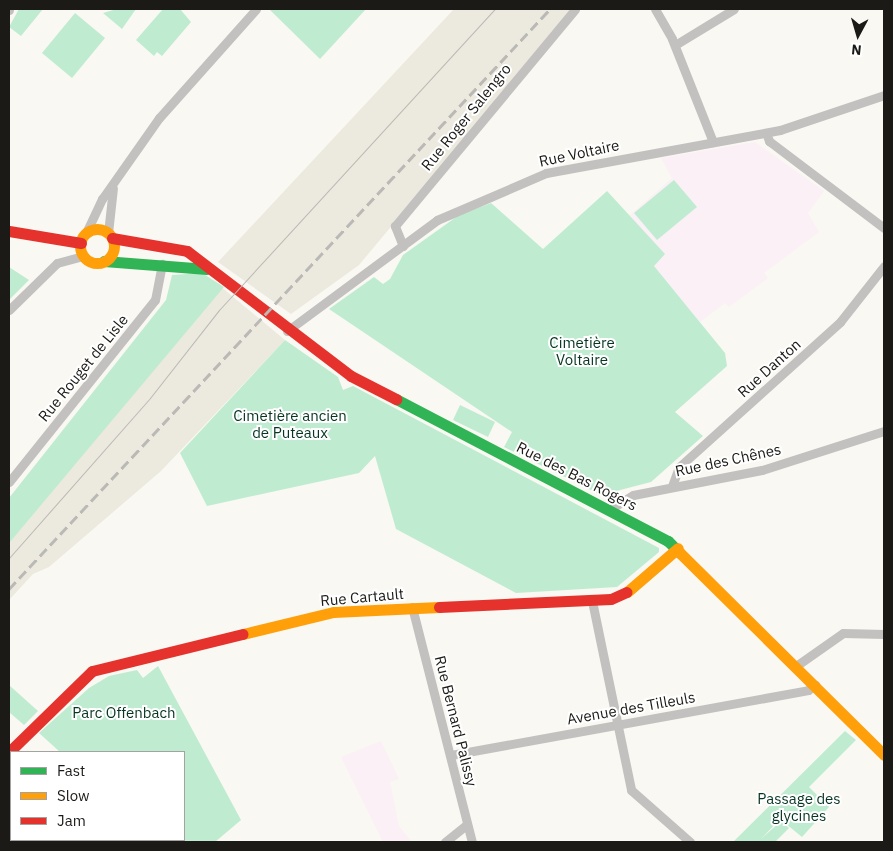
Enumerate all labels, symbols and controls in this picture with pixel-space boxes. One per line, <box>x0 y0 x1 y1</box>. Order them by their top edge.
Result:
north arrow <box>833 10 883 60</box>
text: N <box>850 40 862 59</box>
street label: Rue Roger Salengro <box>417 60 515 174</box>
street label: Rue Voltaire <box>537 136 621 170</box>
street label: Rue Rouget de Lisle <box>34 311 132 425</box>
park label: Cimetière Voltaire <box>549 333 615 368</box>
street label: Rue Danton <box>734 335 804 401</box>
park label: Cimetière ancien de Puteaux <box>233 406 347 441</box>
street label: Rue des Bas Rogers <box>514 438 640 514</box>
street label: Rue des Chênes <box>673 440 783 480</box>
street label: Rue Cartault <box>319 584 405 610</box>
street label: Rue Bernard Palissy <box>431 654 481 788</box>
street label: Avenue des Tilleuls <box>565 688 697 728</box>
park label: Parc Offenbach <box>72 704 176 722</box>
legend <box>10 751 185 841</box>
text: Fast <box>57 761 85 780</box>
text: Slow <box>57 786 90 805</box>
park label: Passage des glycines <box>757 789 841 824</box>
text: Jam <box>57 811 86 830</box>

